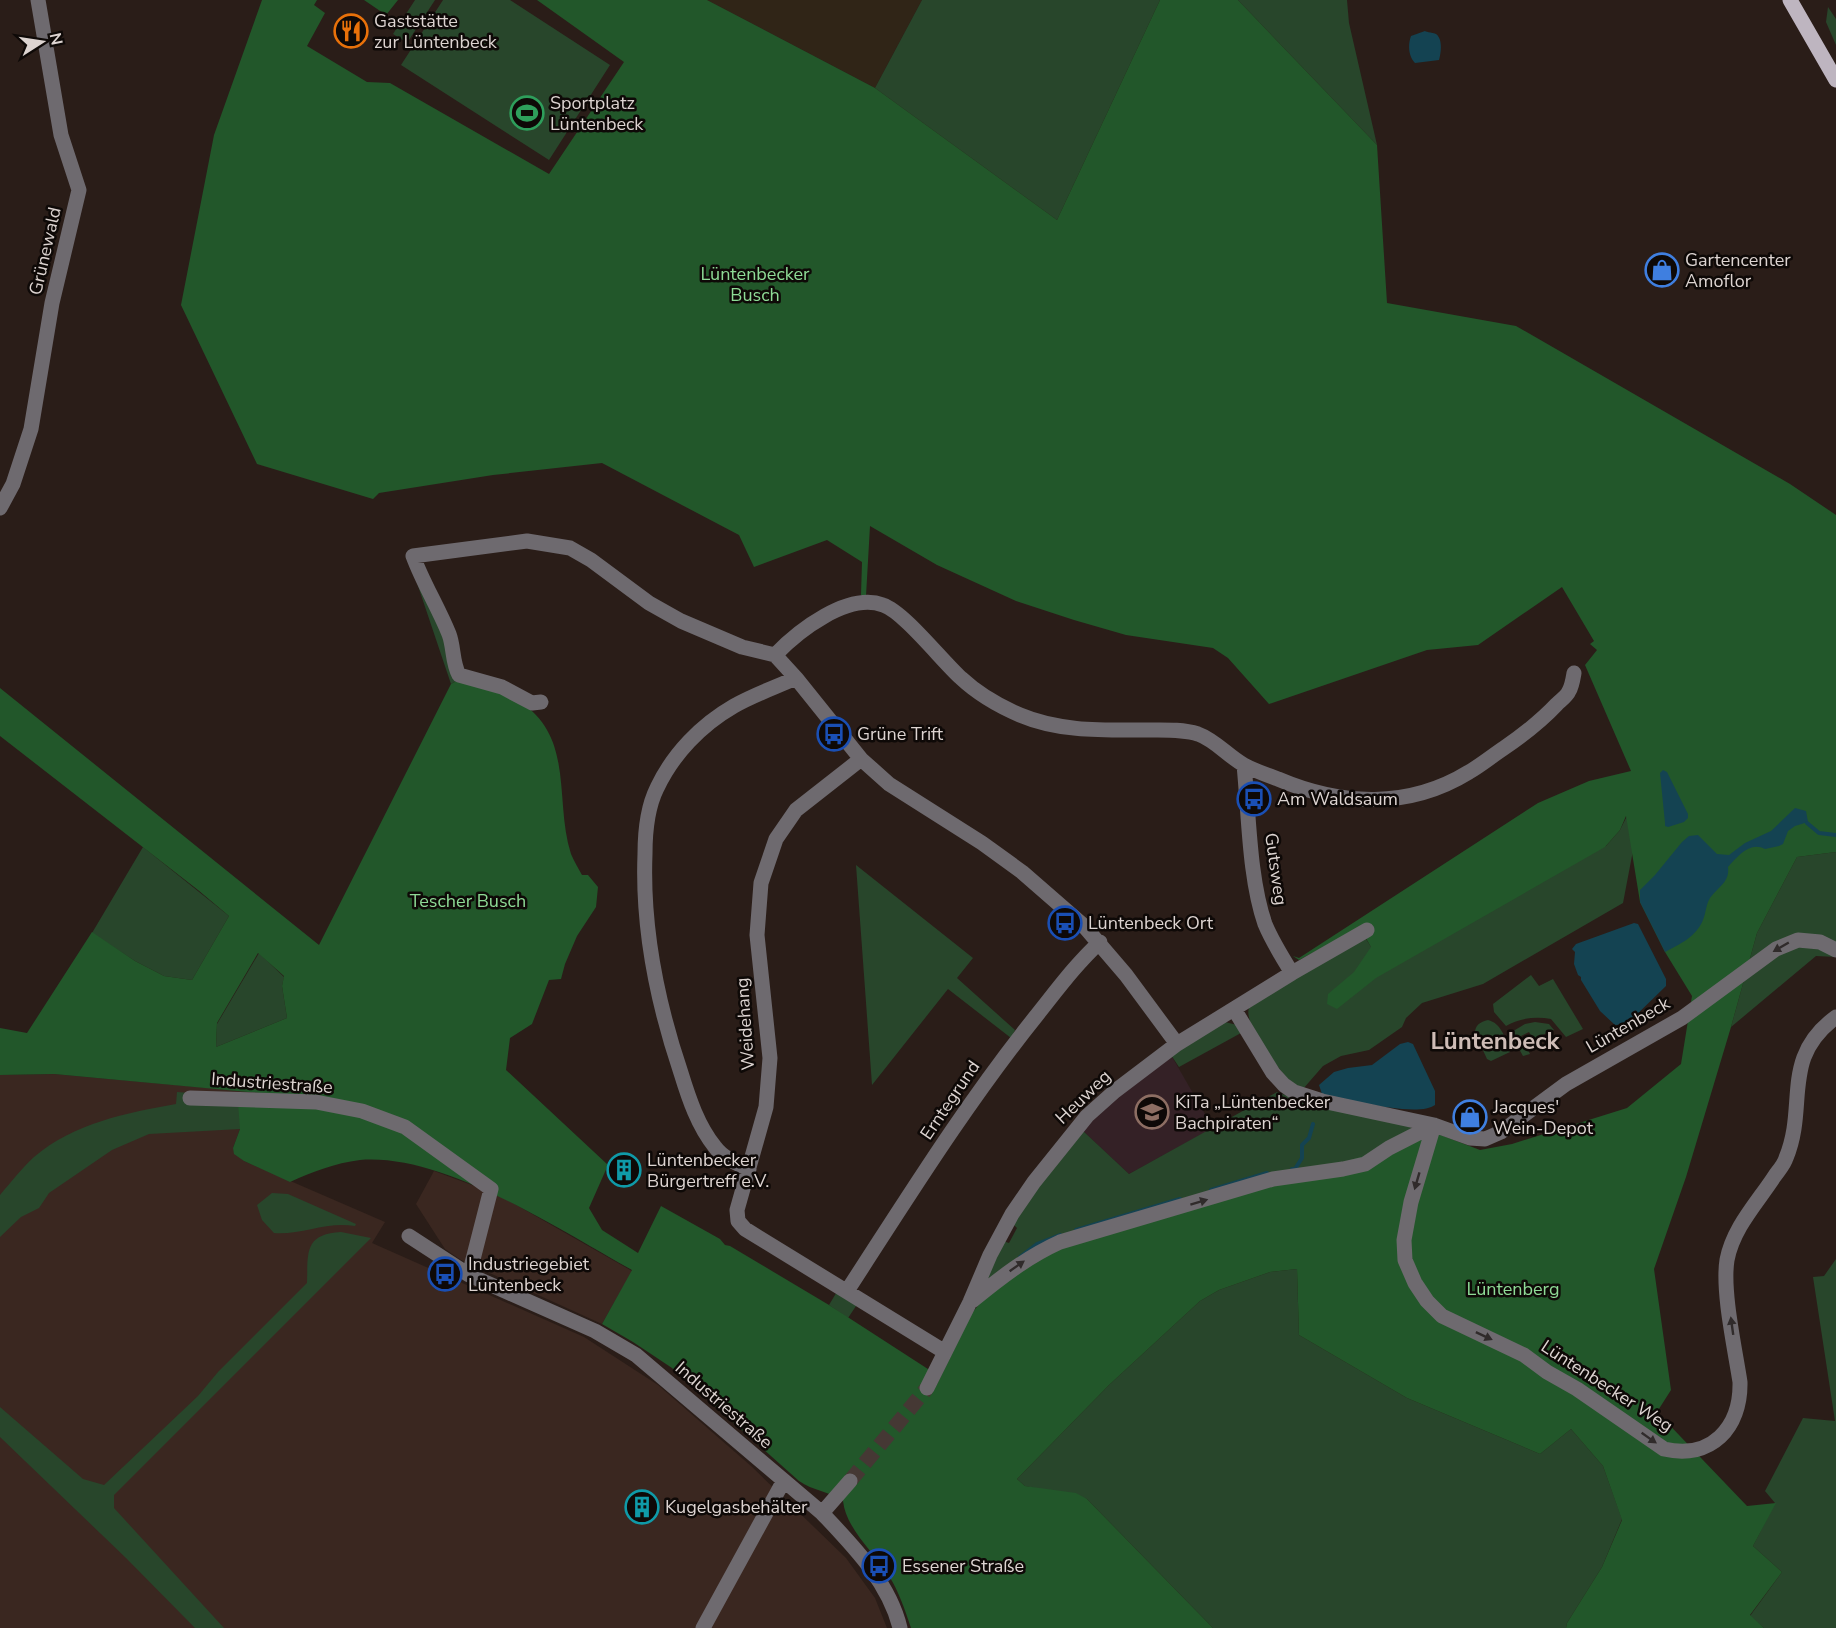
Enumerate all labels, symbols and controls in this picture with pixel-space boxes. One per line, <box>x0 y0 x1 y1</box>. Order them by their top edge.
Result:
place label: Gaststätte zur Lüntenbeck <box>374 9 498 54</box>
north arrow <box>12 12 72 72</box>
restaurant icon: Gaststätte zur Lüntenbeck <box>333 13 369 49</box>
text: N <box>44 31 68 47</box>
place label: Sportplatz Lüntenbeck <box>550 91 644 136</box>
sports icon: Sportplatz Lüntenbeck <box>509 95 545 131</box>
street label: Grünewald <box>23 205 67 297</box>
place label: Gartencenter Amoflor <box>1685 248 1791 293</box>
shop icon: Gartencenter Amoflor <box>1644 252 1680 288</box>
park label: Lüntenbecker Busch <box>700 262 810 307</box>
bus stop icon: Grüne Trift <box>816 716 852 752</box>
place label: Grüne Trift <box>857 722 944 746</box>
bus stop icon: Am Waldsaum <box>1236 781 1272 817</box>
place label: Am Waldsaum <box>1277 787 1398 811</box>
street label: Gutsweg <box>1259 831 1293 907</box>
park label: Tescher Busch <box>410 889 526 913</box>
bus stop icon: Lüntenbeck Ort <box>1047 905 1083 941</box>
place label: Lüntenbeck Ort <box>1088 911 1214 935</box>
one-way arrow <box>1772 942 1789 952</box>
street label: Weidehang <box>730 977 760 1071</box>
street label: Lüntenbeck <box>1582 991 1675 1059</box>
district label: Lüntenbeck <box>1431 1025 1561 1057</box>
street label: Erntegrund <box>915 1056 985 1144</box>
street label: Heuweg <box>1050 1065 1116 1129</box>
street label: Industriestraße <box>210 1067 334 1099</box>
place label: KiTa „Lüntenbecker Bachpiraten“ <box>1175 1090 1331 1135</box>
school or university icon: KiTa „Lüntenbecker Bachpiraten“ <box>1134 1094 1170 1130</box>
place label: Jacques' Wein-Depot <box>1492 1095 1594 1140</box>
shop icon: Jacques' Wein-Depot <box>1452 1099 1488 1135</box>
place label: Lüntenbecker Bürgertreff e.V. <box>647 1148 769 1193</box>
building icon: Lüntenbecker Bürgertreff e.V. <box>606 1152 642 1188</box>
one-way arrow <box>1412 1172 1421 1190</box>
one-way arrow <box>1190 1197 1208 1206</box>
place label: Industriegebiet Lüntenbeck <box>468 1252 590 1297</box>
bus stop icon: Industriegebiet Lüntenbeck <box>427 1256 463 1292</box>
one-way arrow <box>1008 1260 1024 1272</box>
park label: Lüntenberg <box>1467 1277 1559 1301</box>
one-way arrow <box>1728 1317 1737 1336</box>
one-way arrow <box>1476 1332 1493 1341</box>
street label: Lüntenbecker Weg <box>1536 1334 1678 1438</box>
street label: Industriestraße <box>670 1356 778 1454</box>
one-way arrow <box>1641 1432 1657 1444</box>
building icon: Kugelgasbehälter <box>624 1489 660 1525</box>
place label: Kugelgasbehälter <box>665 1495 808 1519</box>
bus stop icon: Essener Straße <box>861 1548 897 1584</box>
place label: Essener Straße <box>902 1554 1024 1578</box>

